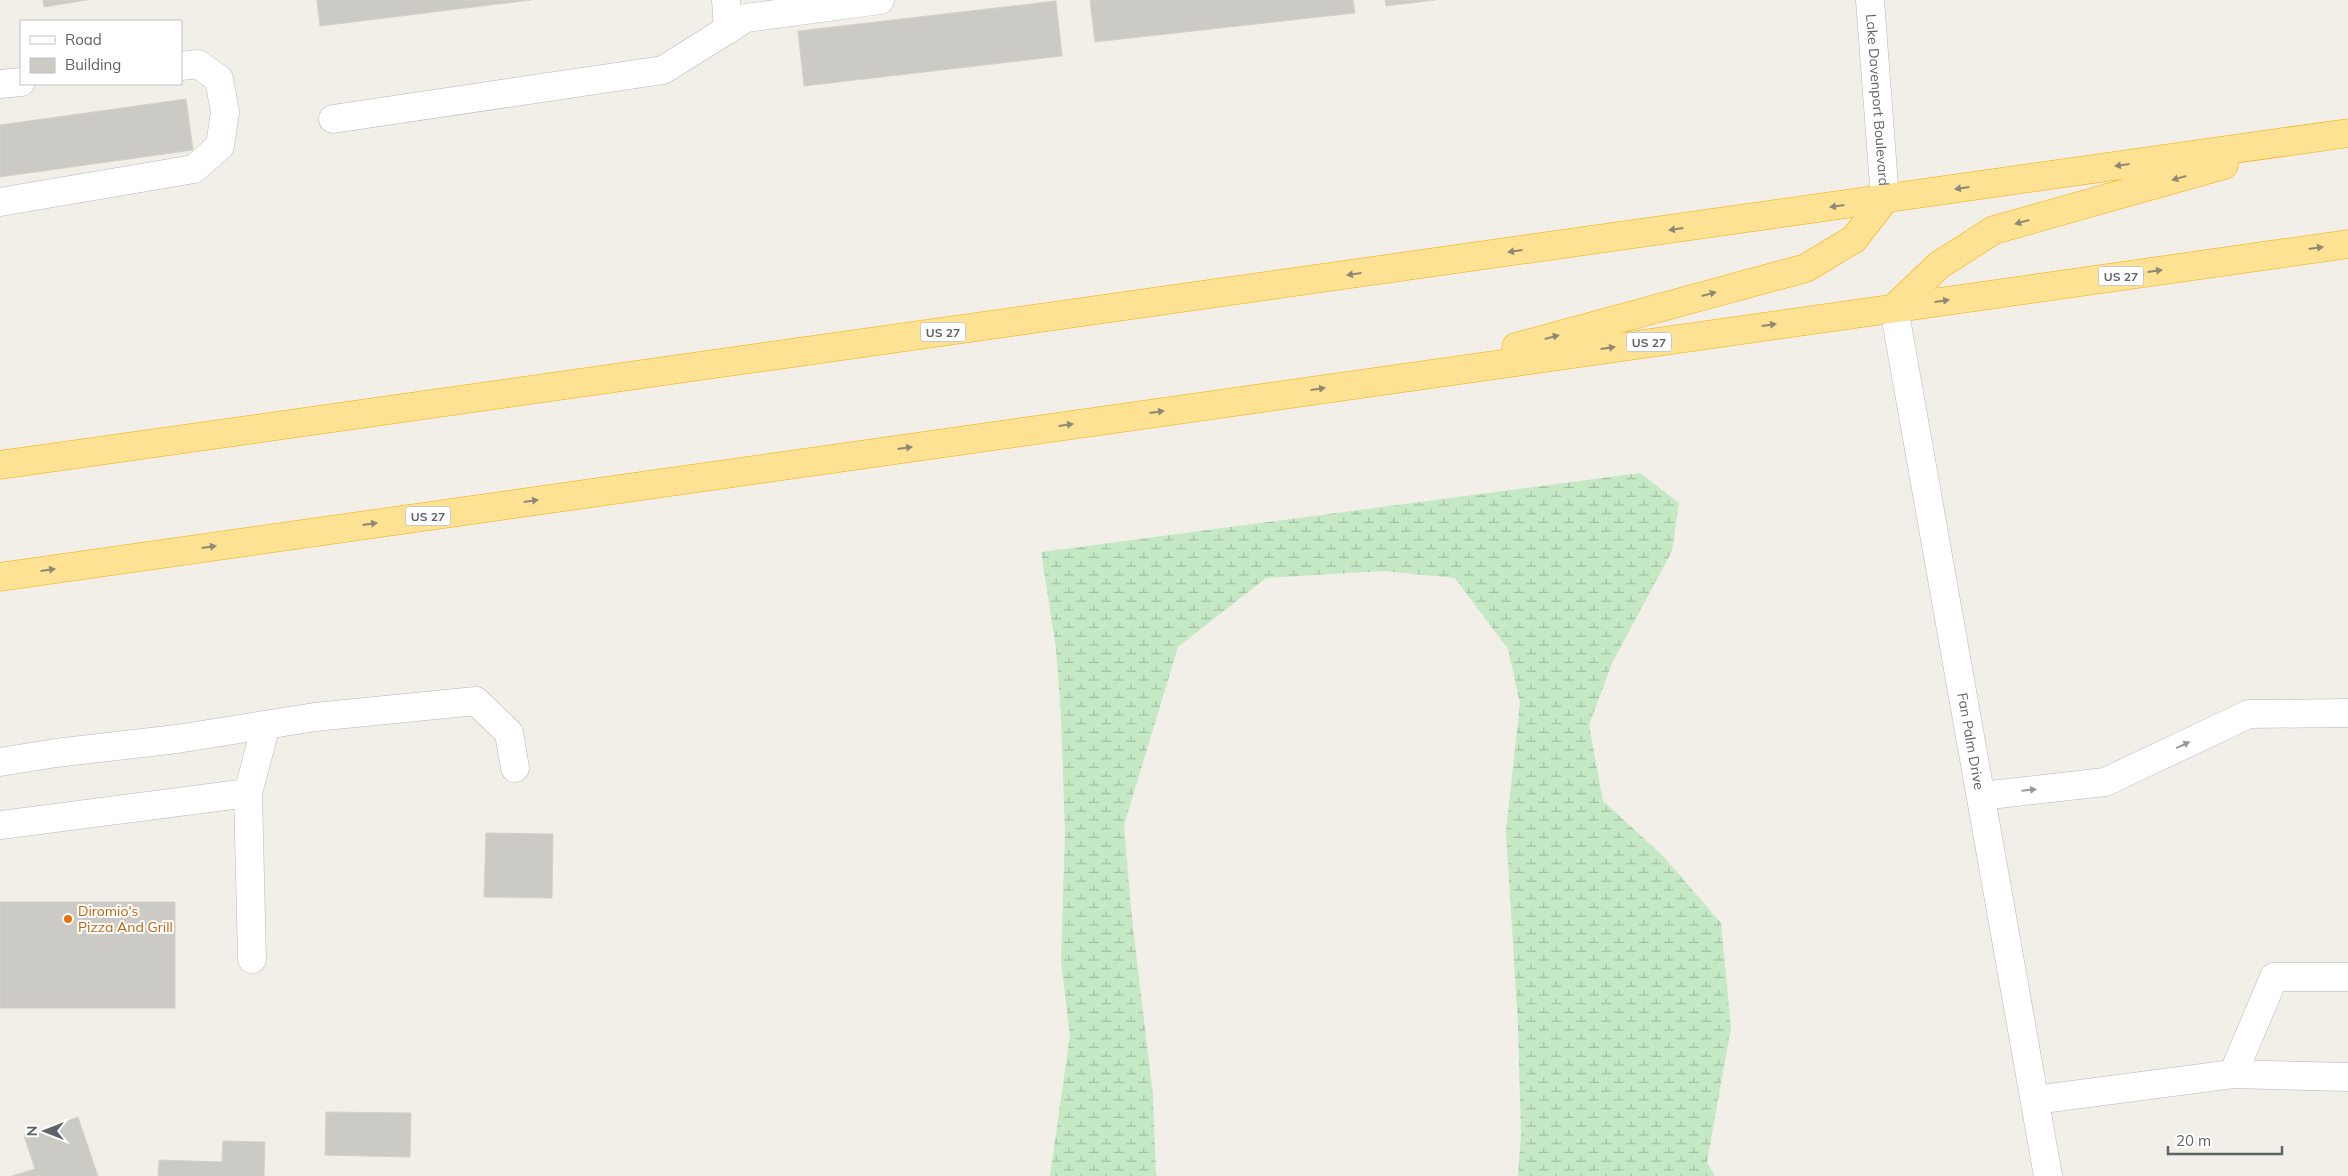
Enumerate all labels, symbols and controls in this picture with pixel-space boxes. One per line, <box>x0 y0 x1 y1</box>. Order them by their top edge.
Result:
street label: Lake Davenport Boulevard <box>1862 13 1893 186</box>
legend <box>20 20 182 85</box>
text: Road <box>65 30 102 49</box>
text: Building <box>65 55 121 74</box>
one-way arrow <box>2114 162 2130 170</box>
one-way arrow <box>2171 175 2186 183</box>
one-way arrow <box>1953 185 1969 193</box>
one-way arrow <box>1829 202 1845 210</box>
one-way arrow <box>2015 219 2030 227</box>
one-way arrow <box>1668 225 1684 233</box>
one-way arrow <box>2308 244 2324 252</box>
one-way arrow <box>1507 248 1523 256</box>
road number: US 27 <box>2098 266 2144 286</box>
one-way arrow <box>2147 267 2163 275</box>
one-way arrow <box>1346 270 1362 278</box>
one-way arrow <box>1701 290 1717 298</box>
one-way arrow <box>1934 297 1950 305</box>
one-way arrow <box>1761 321 1777 329</box>
road number: US 27 <box>920 322 966 342</box>
one-way arrow <box>1545 332 1560 340</box>
road number: US 27 <box>1626 332 1672 352</box>
one-way arrow <box>1600 344 1616 352</box>
one-way arrow <box>1311 385 1327 393</box>
one-way arrow <box>1150 408 1166 416</box>
one-way arrow <box>1058 421 1074 429</box>
one-way arrow <box>897 444 913 452</box>
one-way arrow <box>523 497 539 505</box>
road number: US 27 <box>406 506 450 526</box>
one-way arrow <box>362 520 378 528</box>
one-way arrow <box>201 543 217 551</box>
one-way arrow <box>41 566 57 574</box>
street label: Fan Palm Drive <box>1953 691 1988 791</box>
one-way arrow <box>2176 741 2190 749</box>
one-way arrow <box>2022 786 2038 794</box>
place label: Diromio's Pizza And Grill <box>78 902 173 936</box>
marker: Diromio's Pizza And Grill <box>62 913 74 925</box>
north arrow <box>20 1106 70 1156</box>
scale bar <box>2168 1124 2282 1156</box>
text: N <box>23 1126 41 1136</box>
text: 20 m <box>2176 1131 2211 1150</box>

